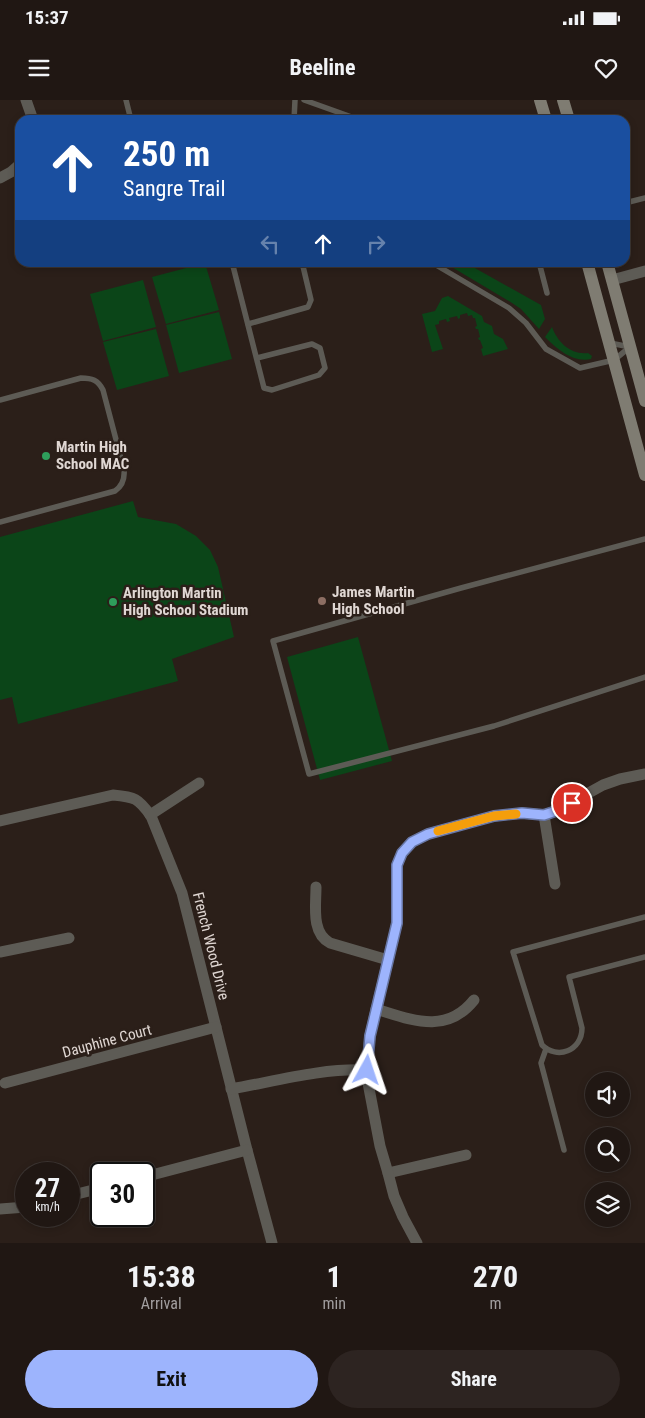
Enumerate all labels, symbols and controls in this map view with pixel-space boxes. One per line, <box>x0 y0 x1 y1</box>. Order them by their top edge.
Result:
text: 15:37 <box>25 6 69 29</box>
icon: menu <box>25 54 53 82</box>
icon: heart <box>592 54 620 82</box>
text: Beeline <box>290 55 355 80</box>
text: 250 m <box>123 134 210 175</box>
icon: ahead <box>40 135 105 200</box>
text: Sangre Trail <box>123 176 225 201</box>
icon: left <box>256 230 284 258</box>
icon: ahead <box>309 230 337 258</box>
icon: right <box>362 230 390 258</box>
place label: Martin High School MAC <box>56 438 130 473</box>
marker: Martin High School MAC <box>40 450 52 462</box>
place label: James Martin High School <box>332 583 415 618</box>
place label: Arlington Martin High School Stadium <box>123 584 248 619</box>
marker: James Martin High School <box>316 595 328 607</box>
marker: Arlington Martin High School Stadium <box>107 596 119 608</box>
pin <box>551 782 593 824</box>
icon: arrive <box>558 789 586 817</box>
street label: French Wood Drive <box>189 890 233 1002</box>
street label: Dauphine Court <box>60 1020 154 1062</box>
position arrow <box>340 1043 392 1095</box>
map controls <box>585 1072 630 1227</box>
button: sound <box>585 1072 630 1117</box>
button: search <box>585 1127 630 1172</box>
speed limit sign: 30 <box>90 1162 155 1227</box>
text: 27 <box>35 1174 60 1203</box>
button: layers <box>585 1182 630 1227</box>
text: km/h <box>35 1200 60 1214</box>
text: 15:38 <box>127 1259 196 1294</box>
text: 1 <box>327 1259 342 1294</box>
text: 270 <box>473 1259 518 1294</box>
text: Arrival <box>141 1294 182 1313</box>
text: min <box>322 1294 346 1313</box>
text: m <box>489 1294 501 1313</box>
button: Exit <box>25 1350 318 1408</box>
button: Share <box>328 1350 620 1408</box>

